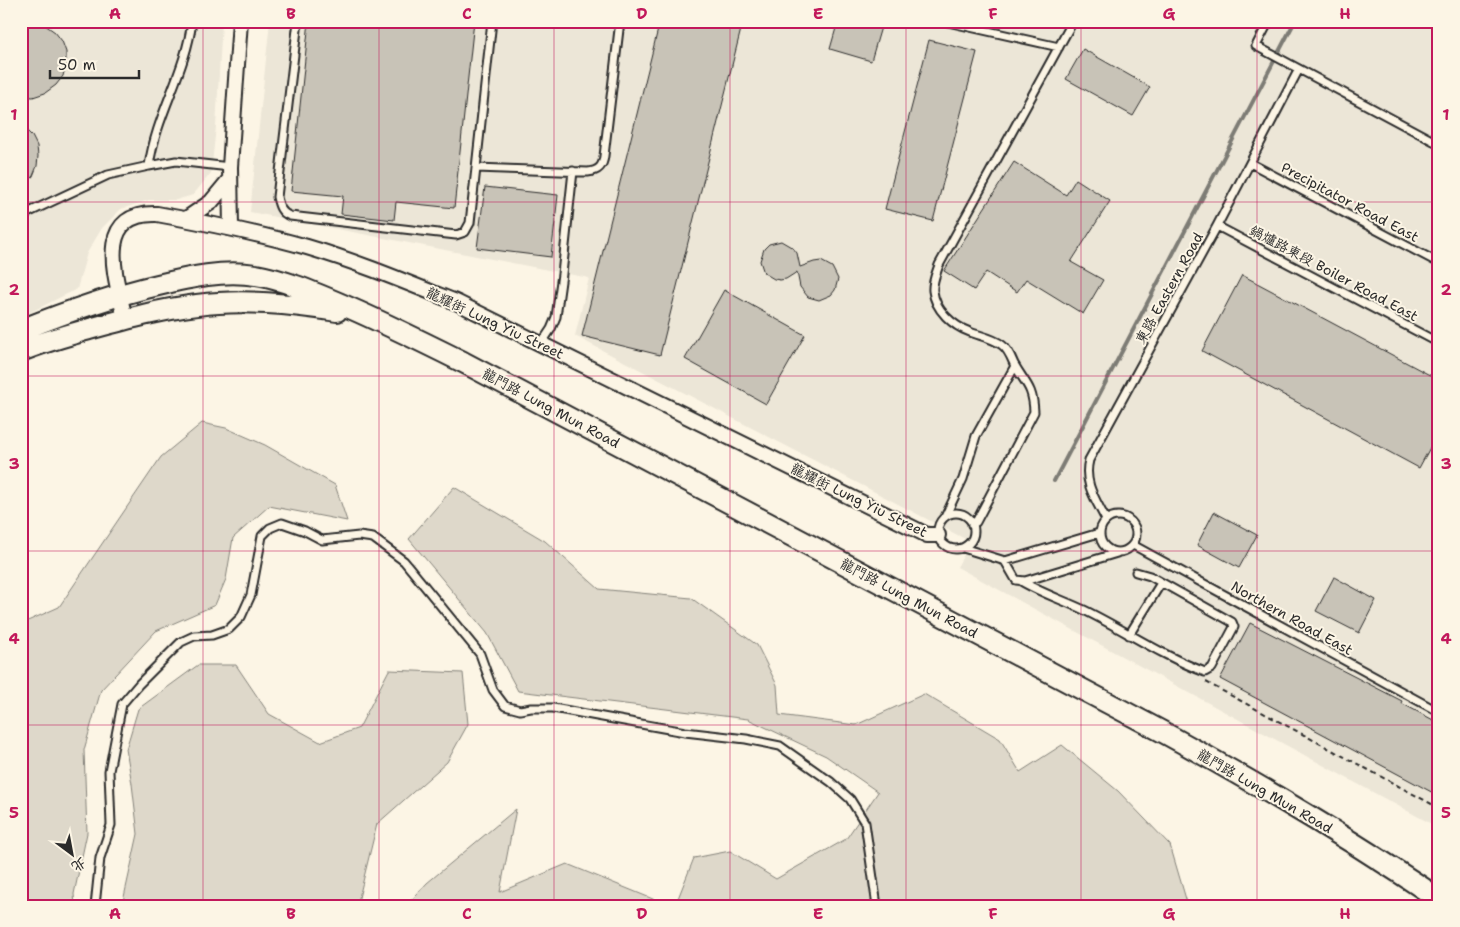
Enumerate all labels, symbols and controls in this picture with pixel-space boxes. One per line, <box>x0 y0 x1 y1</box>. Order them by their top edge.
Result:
text: A <box>109 3 121 24</box>
text: B <box>286 3 296 24</box>
text: C <box>462 3 472 24</box>
text: D <box>636 3 648 24</box>
text: E <box>813 3 823 24</box>
text: F <box>988 3 998 24</box>
text: G <box>1163 3 1176 24</box>
text: H <box>1339 3 1351 24</box>
scale bar <box>50 48 139 80</box>
text: 50 m <box>58 55 96 75</box>
text: 1 <box>10 104 18 125</box>
text: 1 <box>1442 104 1450 125</box>
street label: Precipitator Road East <box>1278 158 1422 246</box>
street label: 鍋爐路東段 Boiler Road East <box>1247 221 1421 325</box>
street label: 東路 Eastern Road <box>1131 229 1207 347</box>
text: 2 <box>8 279 20 300</box>
text: 2 <box>1440 279 1452 300</box>
street label: 龍耀街 Lung Yiu Street <box>423 283 567 363</box>
street label: 龍門路 Lung Mun Road <box>479 364 623 452</box>
text: 3 <box>8 453 20 474</box>
text: 3 <box>1440 453 1452 474</box>
street label: 龍耀街 Lung Yiu Street <box>788 459 930 541</box>
street label: 龍門路 Lung Mun Road <box>837 554 981 642</box>
street label: Northern Road East <box>1228 577 1356 659</box>
text: 4 <box>8 628 20 649</box>
text: 4 <box>1440 628 1452 649</box>
street label: 龍門路 Lung Mun Road <box>1194 745 1336 837</box>
text: 5 <box>9 802 19 823</box>
text: 5 <box>1441 802 1451 823</box>
north arrow <box>48 830 98 880</box>
text: 北 <box>68 854 90 876</box>
text: A <box>109 903 121 924</box>
text: B <box>286 903 296 924</box>
text: C <box>462 903 472 924</box>
text: D <box>636 903 648 924</box>
text: E <box>813 903 823 924</box>
text: F <box>988 903 998 924</box>
text: G <box>1163 903 1176 924</box>
text: H <box>1339 903 1351 924</box>

